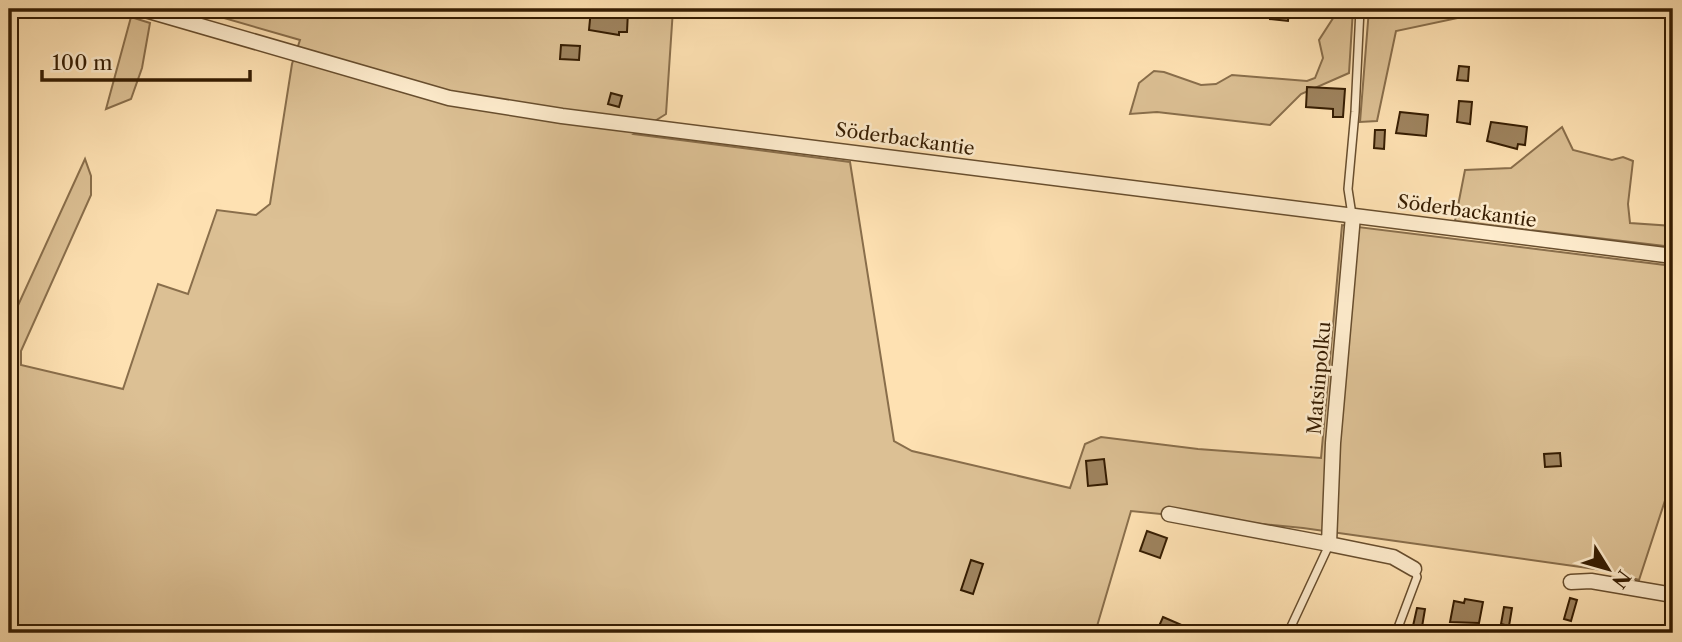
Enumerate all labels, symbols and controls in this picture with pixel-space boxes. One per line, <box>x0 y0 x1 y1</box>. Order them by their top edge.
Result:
scale bar <box>42 38 250 82</box>
text: 100 m <box>52 50 113 75</box>
street label: Söderbackantie <box>834 118 976 160</box>
street label: Söderbackantie <box>1396 190 1538 232</box>
street label: Matsinpolku <box>1303 320 1335 435</box>
north arrow <box>1574 534 1644 604</box>
text: N <box>1607 565 1635 592</box>

